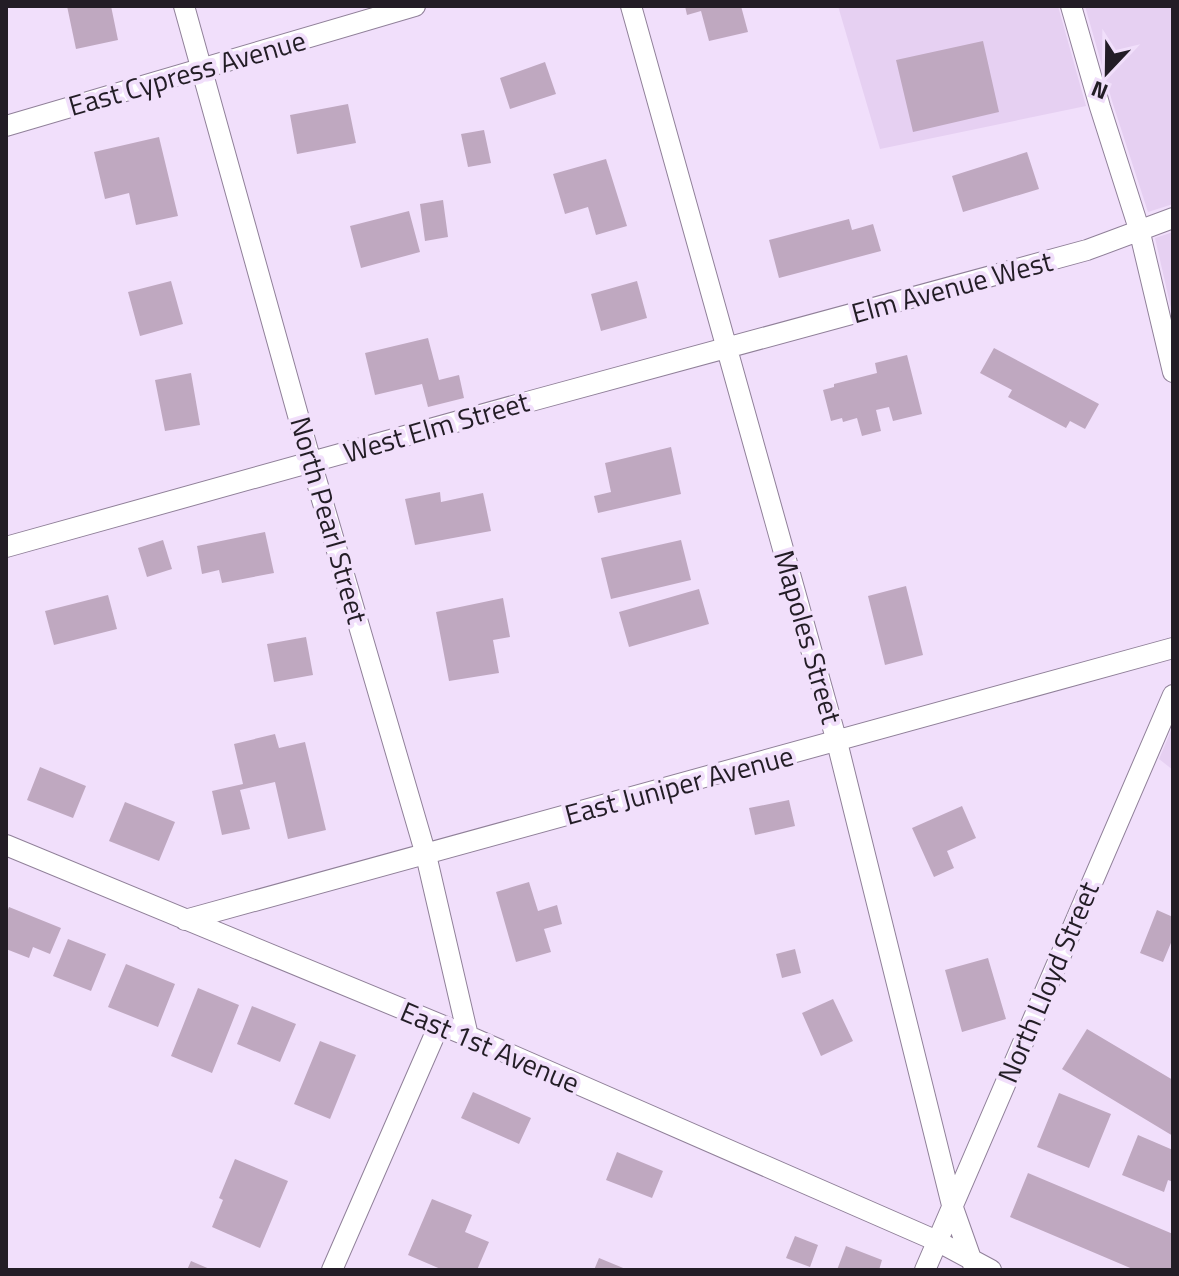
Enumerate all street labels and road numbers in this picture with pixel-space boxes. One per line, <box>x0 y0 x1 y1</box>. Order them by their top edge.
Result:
street label: East Cypress Avenue <box>63 18 311 127</box>
street label: Elm Avenue West <box>847 239 1057 334</box>
street label: West Elm Street <box>338 379 534 474</box>
street label: North Pearl Street <box>279 411 380 629</box>
street label: Mapoles Street <box>763 545 854 729</box>
street label: East Juniper Avenue <box>560 733 798 836</box>
street label: North Lloyd Street <box>986 874 1109 1089</box>
street label: East 1st Avenue <box>394 989 586 1104</box>

